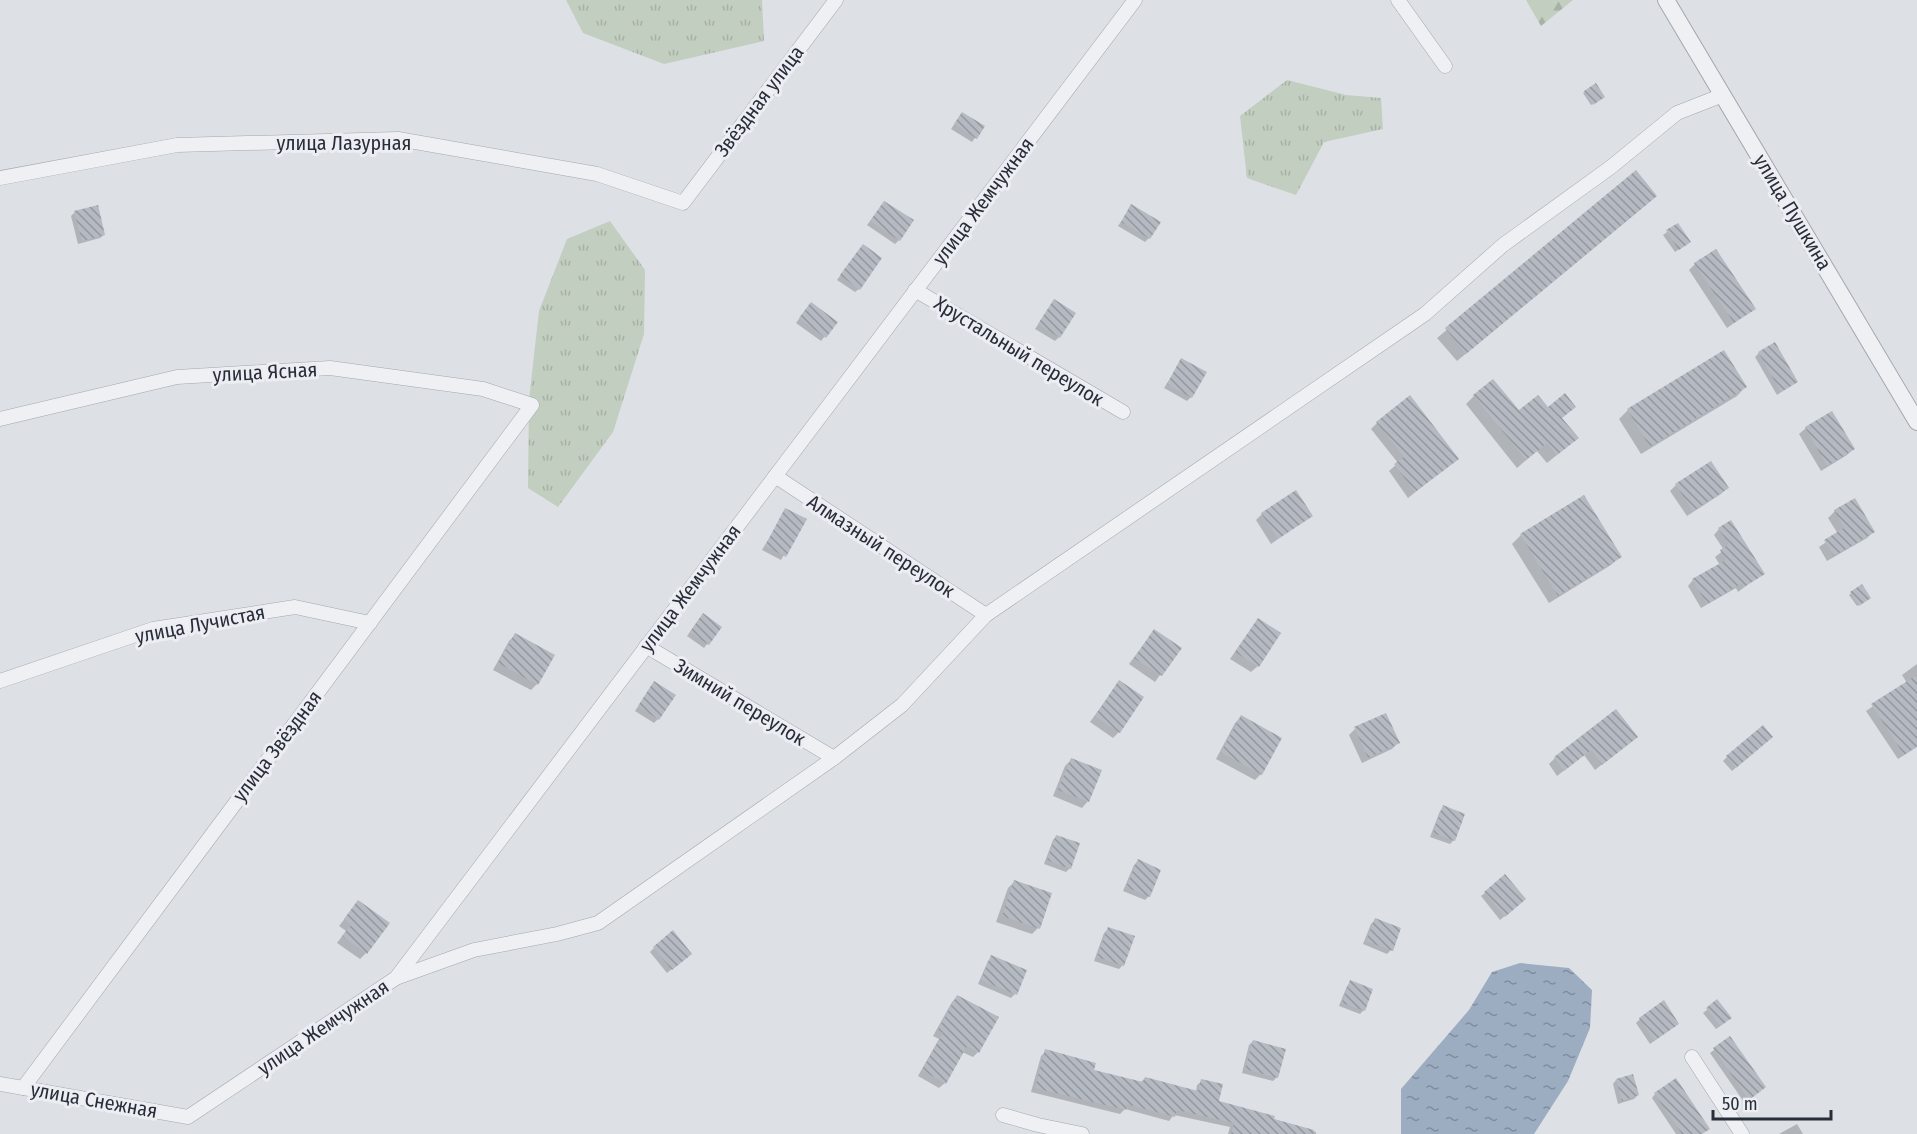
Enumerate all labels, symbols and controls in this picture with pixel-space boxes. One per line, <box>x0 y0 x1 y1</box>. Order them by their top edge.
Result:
street label: Звёздная улица <box>709 41 809 161</box>
street label: улица Лазурная <box>277 131 411 155</box>
street label: улица Жемчужная <box>927 133 1039 269</box>
street label: улица Пушкина <box>1749 150 1837 274</box>
street label: Хрустальный переулок <box>930 291 1109 411</box>
street label: улица Ясная <box>212 357 318 387</box>
street label: Алмазный переулок <box>803 489 960 603</box>
street label: улица Жемчужная <box>634 520 746 656</box>
street label: улица Лучистая <box>133 600 267 648</box>
street label: Зимний переулок <box>670 653 811 751</box>
street label: улица Звёздная <box>227 686 327 806</box>
street label: улица Жемчужная <box>253 974 393 1080</box>
street label: улица Снежная <box>29 1077 159 1123</box>
scale bar <box>1713 1083 1832 1121</box>
text: 50 m <box>1722 1093 1758 1115</box>

